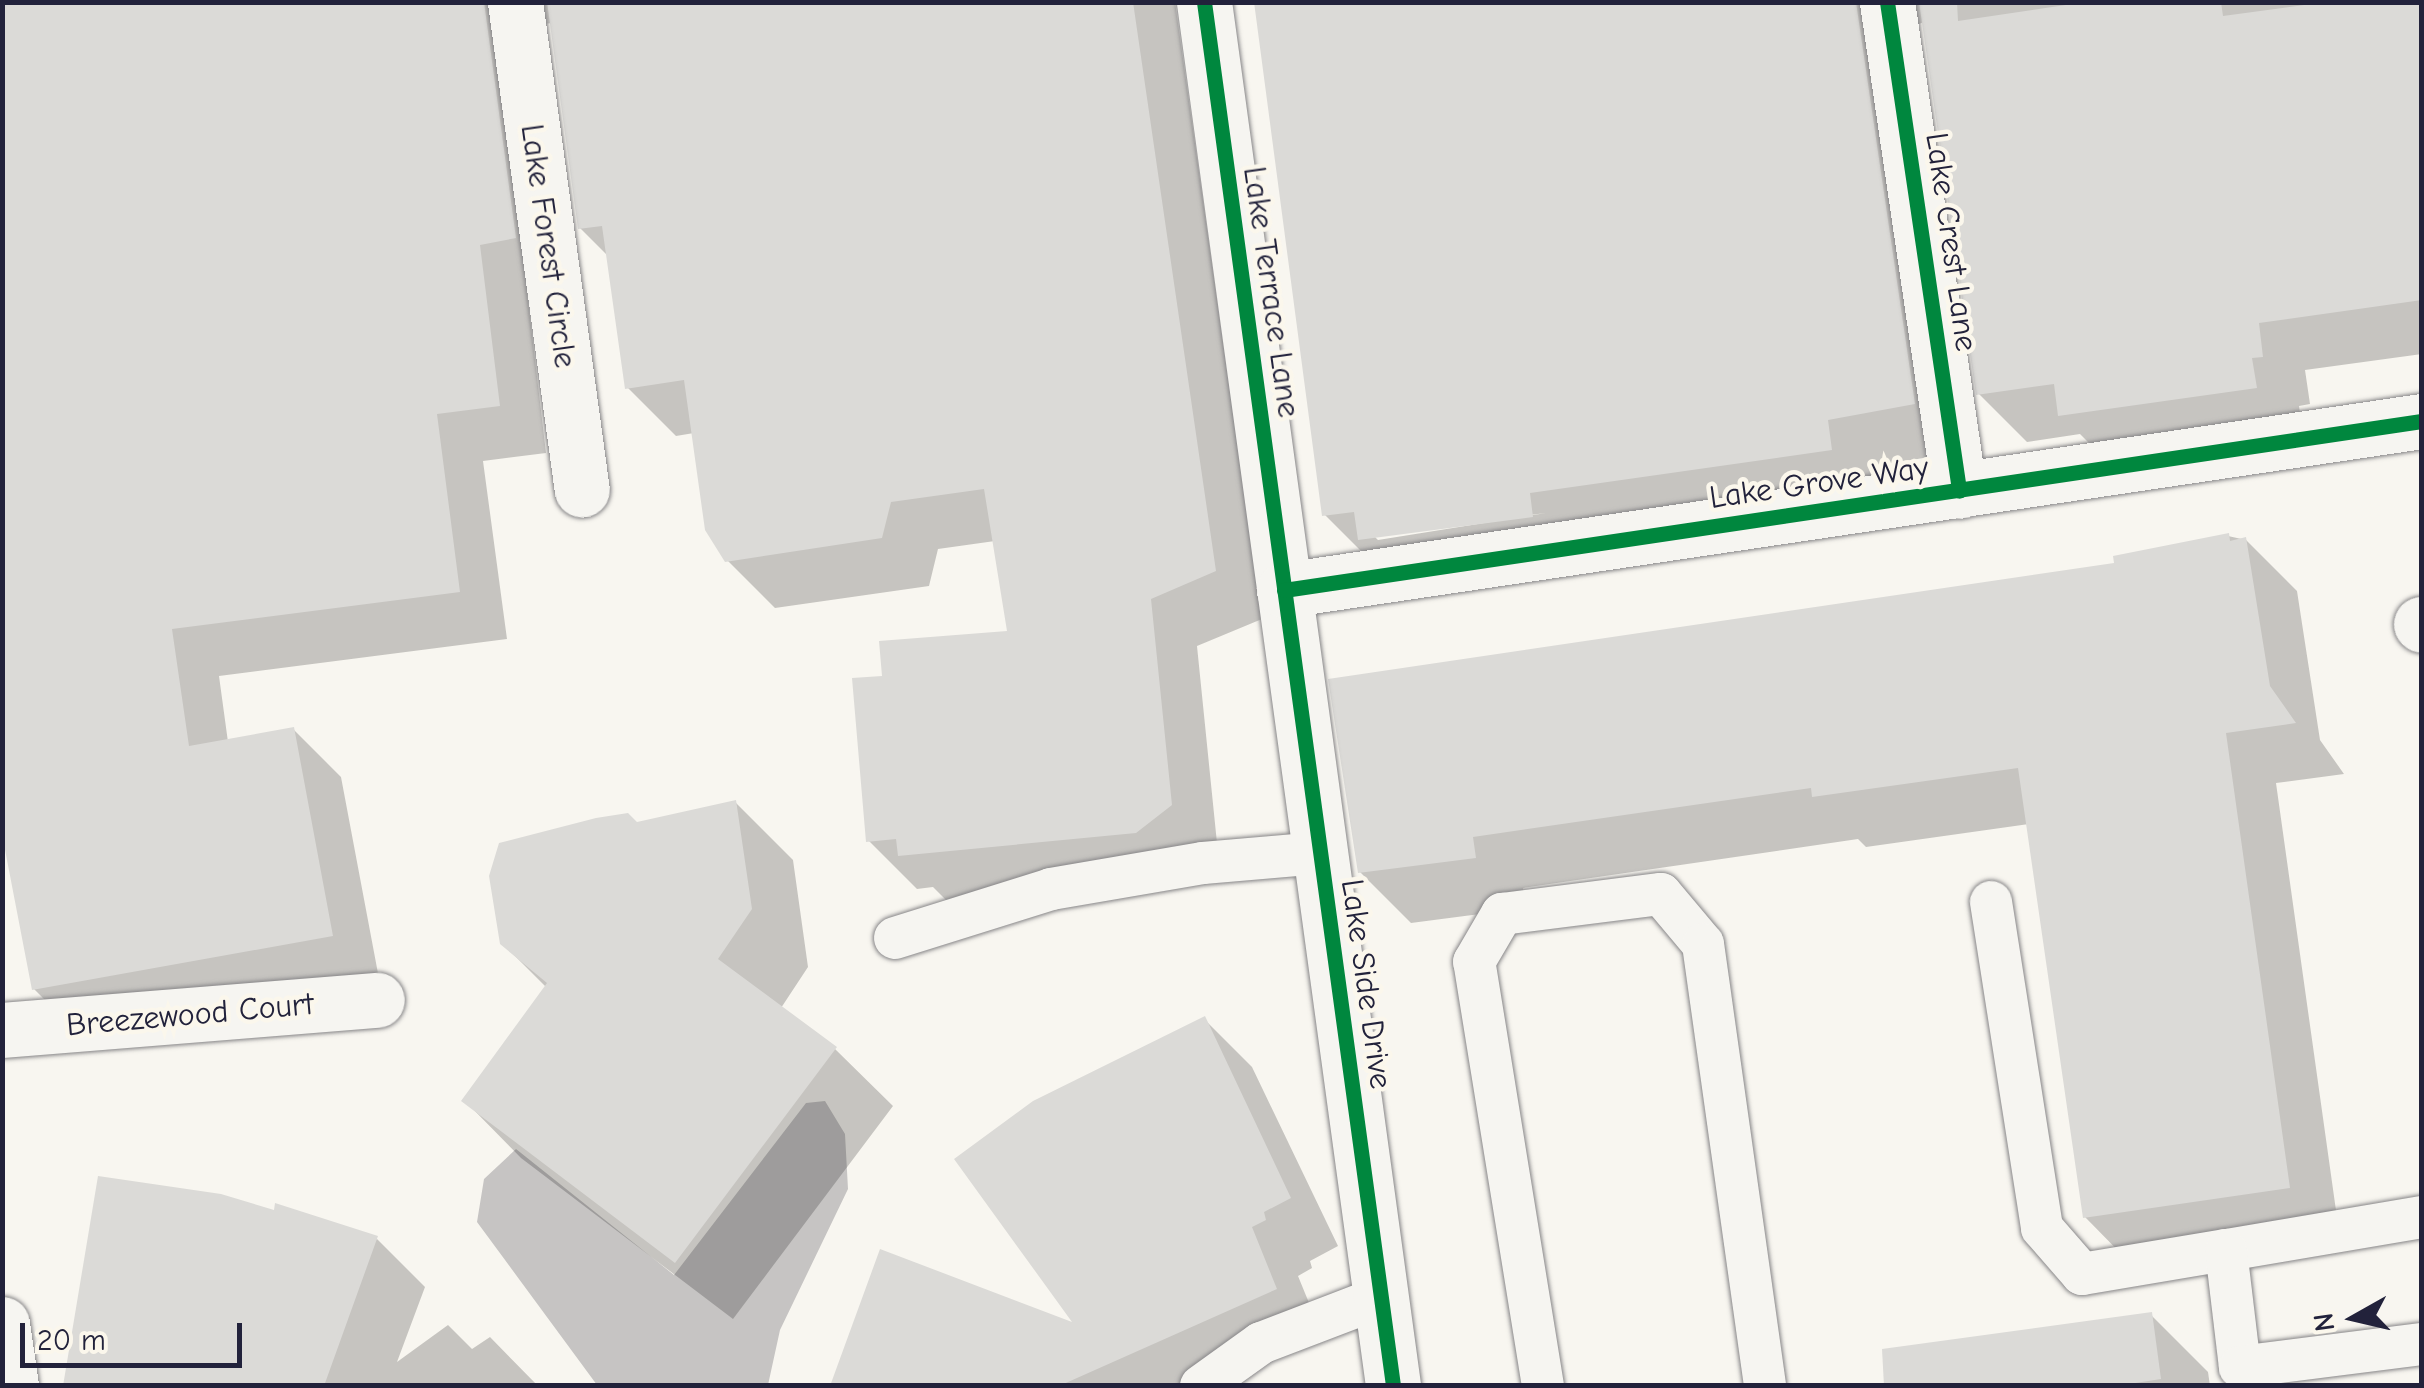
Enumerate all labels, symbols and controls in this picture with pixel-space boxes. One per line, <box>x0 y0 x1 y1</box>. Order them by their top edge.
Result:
street label: Lake Forest Circle <box>512 122 584 370</box>
street label: Lake Crest Lane <box>1917 130 1985 354</box>
street label: Lake Terrace Lane <box>1234 164 1308 420</box>
street label: Lake Grove Way <box>1707 449 1931 517</box>
street label: Lake Side Drive <box>1332 877 1400 1091</box>
street label: Breezewood Court <box>65 985 315 1045</box>
north arrow <box>2304 1268 2404 1368</box>
scale bar <box>25 1303 248 1365</box>
text: N <box>2307 1311 2341 1333</box>
text: 20 m <box>37 1323 106 1358</box>

